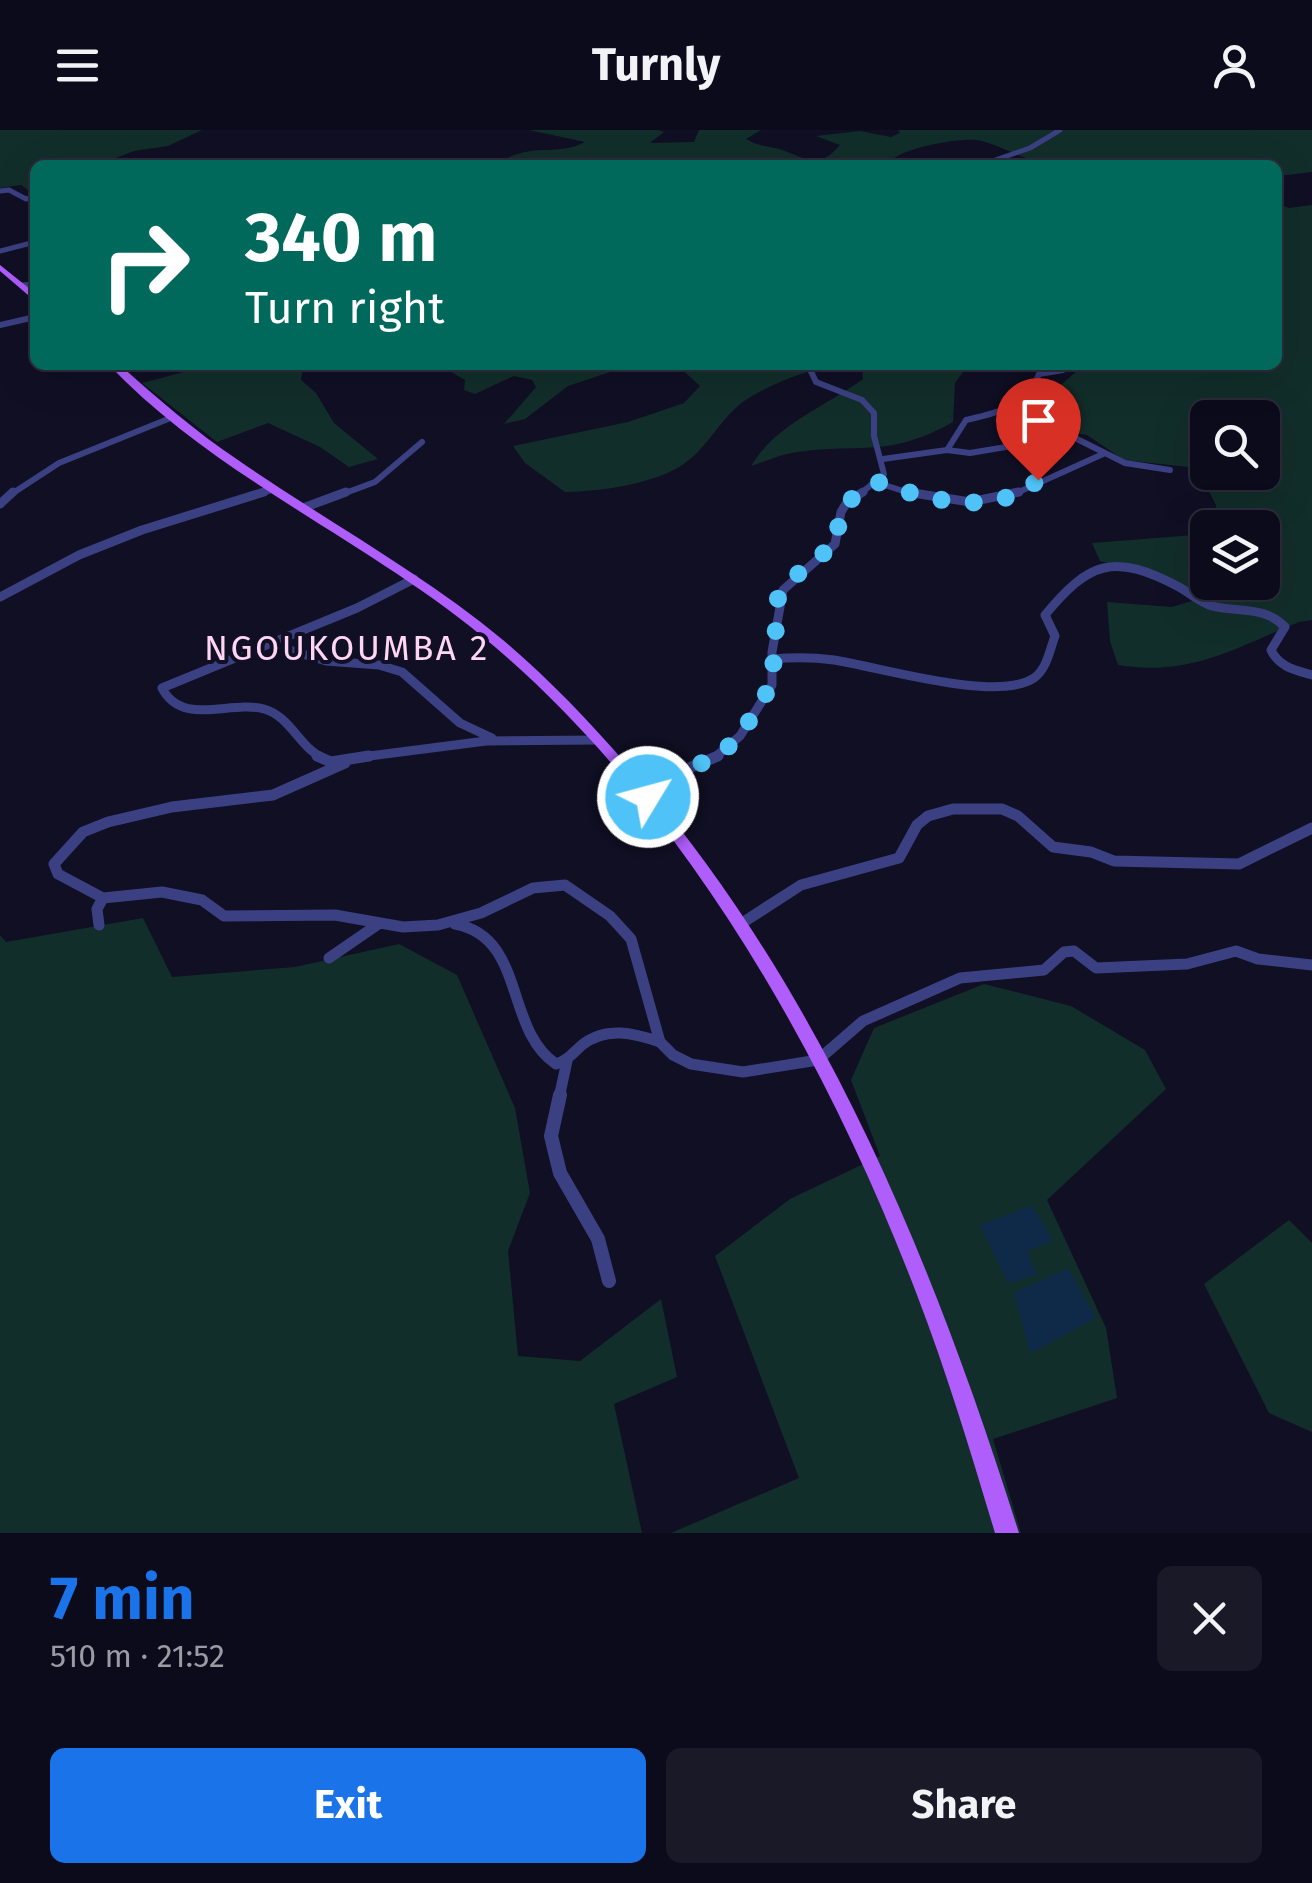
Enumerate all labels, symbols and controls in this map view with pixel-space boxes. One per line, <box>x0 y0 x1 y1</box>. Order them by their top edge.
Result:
icon: menu <box>50 38 105 93</box>
text: Turnly <box>592 38 720 92</box>
icon: person <box>1207 38 1262 93</box>
text: 340 m <box>245 196 438 280</box>
icon: right <box>80 200 210 330</box>
text: Turn right <box>245 281 444 335</box>
pin <box>996 378 1081 481</box>
icon: arrive <box>1011 393 1066 448</box>
map controls <box>1190 400 1280 600</box>
button: search <box>1190 400 1280 490</box>
button: layers <box>1190 510 1280 600</box>
district label: NGOUKOUMBA 2 <box>204 627 490 669</box>
position arrow <box>596 745 700 849</box>
text: 7 min <box>50 1563 195 1635</box>
button: close <box>1157 1566 1262 1671</box>
text: 510 m · 21:52 <box>50 1637 225 1675</box>
button: Exit <box>50 1748 646 1863</box>
button: Share <box>666 1748 1262 1863</box>

